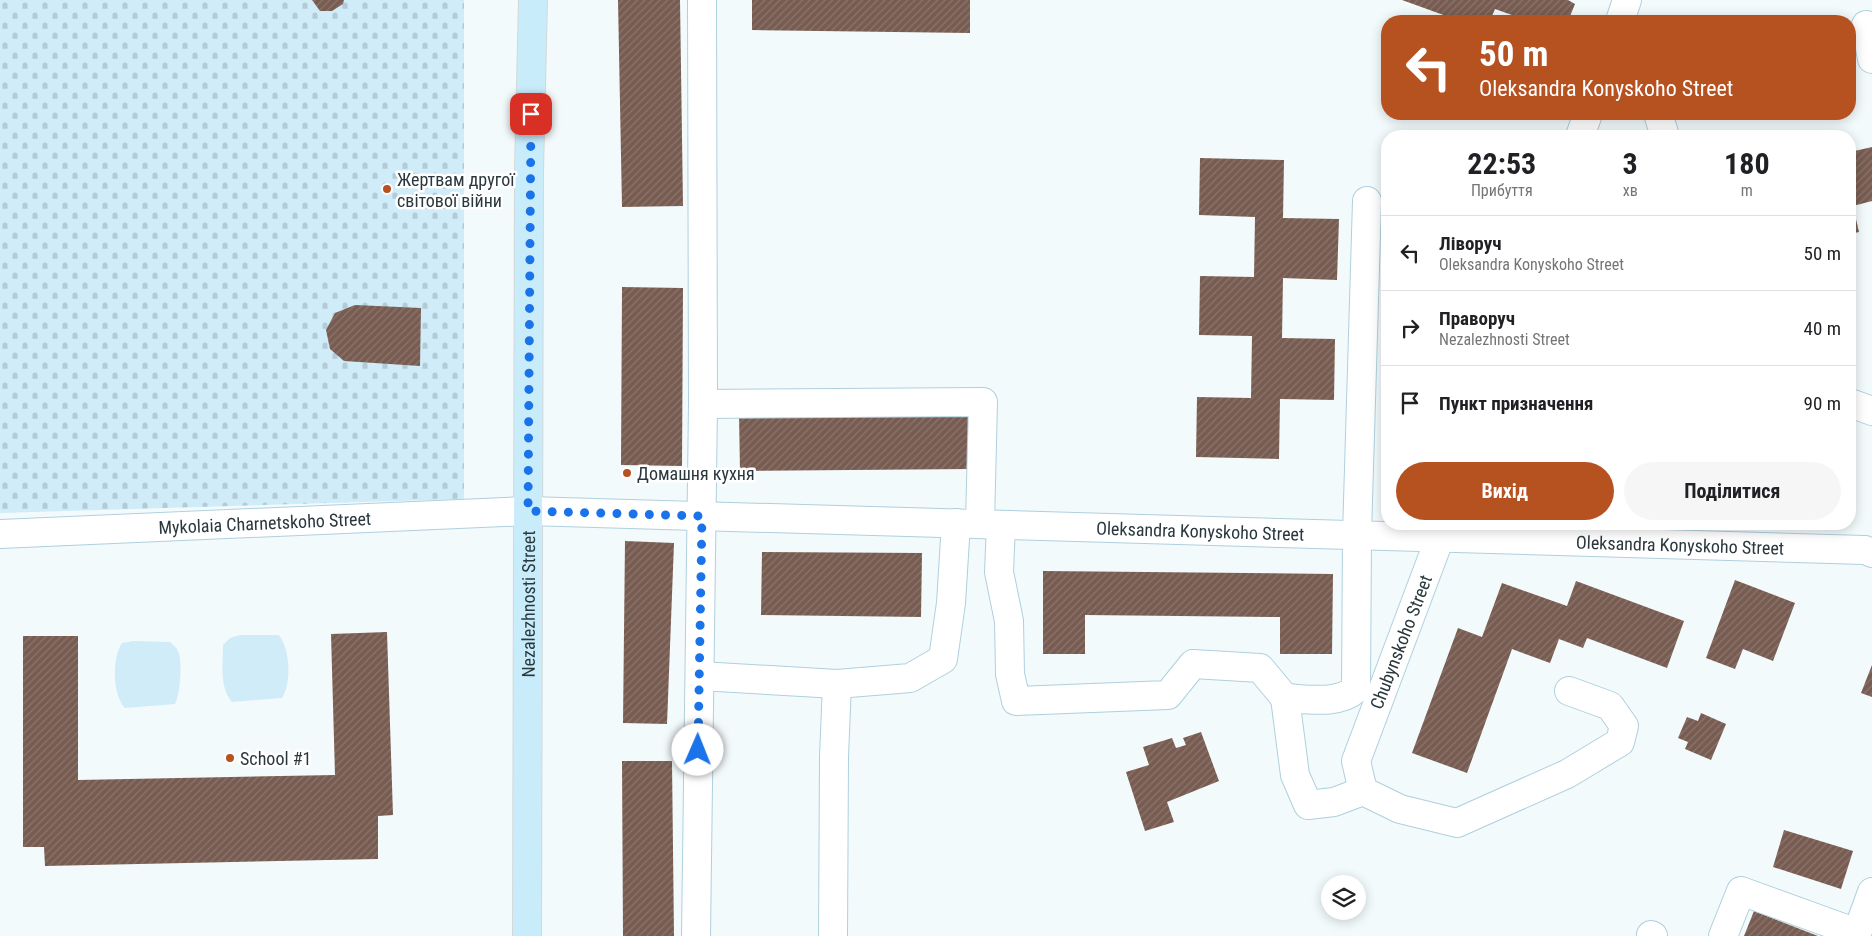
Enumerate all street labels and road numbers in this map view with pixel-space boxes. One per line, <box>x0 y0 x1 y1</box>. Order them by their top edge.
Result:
street label: Mykolaia Charnetskoho Street <box>158 507 372 538</box>
street label: Oleksandra Konyskoho Street <box>1096 517 1305 544</box>
street label: Nezalezhnosti Street <box>517 530 539 678</box>
street label: Oleksandra Konyskoho Street <box>1576 531 1784 558</box>
street label: Chubynskoho Street <box>1366 572 1436 712</box>

